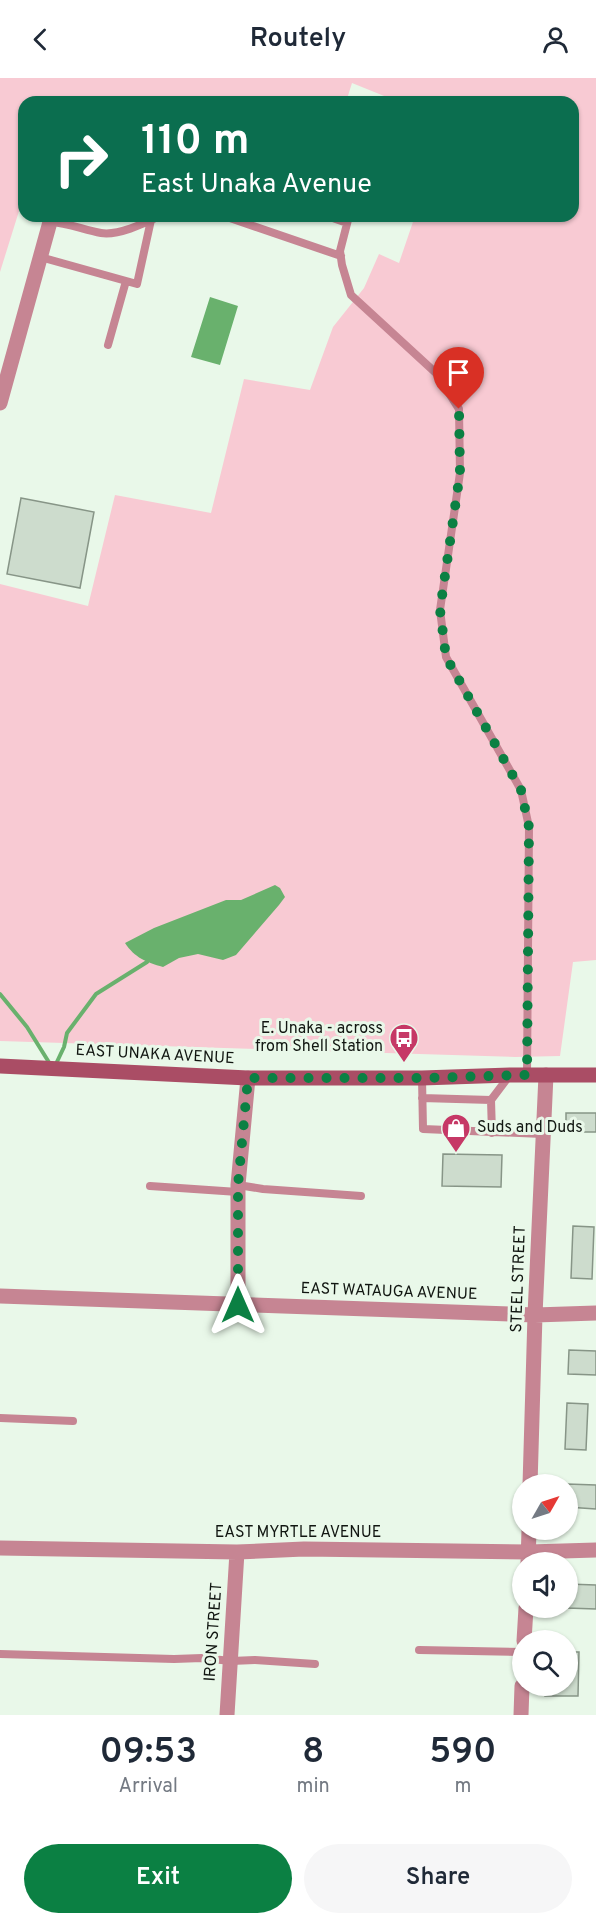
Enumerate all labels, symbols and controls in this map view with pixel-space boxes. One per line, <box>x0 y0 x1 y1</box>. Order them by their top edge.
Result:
text: Routely <box>250 22 346 56</box>
icon: back <box>24 23 57 56</box>
icon: person <box>539 23 572 56</box>
text: 110 m <box>141 116 250 169</box>
icon: right <box>42 120 120 198</box>
text: East Unaka Avenue <box>141 168 372 202</box>
pin <box>433 347 484 409</box>
icon: arrive <box>442 356 475 389</box>
place label: E. Unaka - across from Shell Station <box>255 1019 383 1057</box>
bus stop icon: E. Unaka - across from Shell Station <box>388 1022 420 1064</box>
street label: EAST UNAKA AVENUE <box>75 1041 235 1069</box>
shop icon: Suds and Duds <box>440 1112 472 1154</box>
place label: Suds and Duds <box>477 1118 583 1138</box>
street label: STEEL STREET <box>507 1225 531 1333</box>
position arrow <box>206 1273 270 1337</box>
street label: EAST WATAUGA AVENUE <box>300 1279 478 1305</box>
north arrow <box>512 1474 578 1540</box>
map controls <box>512 1474 578 1696</box>
street label: EAST MYRTLE AVENUE <box>215 1523 381 1543</box>
button: sound <box>512 1552 578 1618</box>
street label: IRON STREET <box>201 1582 227 1682</box>
button: search <box>512 1630 578 1696</box>
text: 09:53 <box>99 1730 197 1776</box>
text: 8 <box>302 1730 324 1776</box>
text: 590 <box>429 1730 497 1776</box>
text: Arrival <box>118 1774 178 1800</box>
text: min <box>296 1774 330 1800</box>
text: m <box>454 1774 471 1800</box>
button: Exit <box>24 1844 292 1913</box>
button: Share <box>304 1844 572 1913</box>

